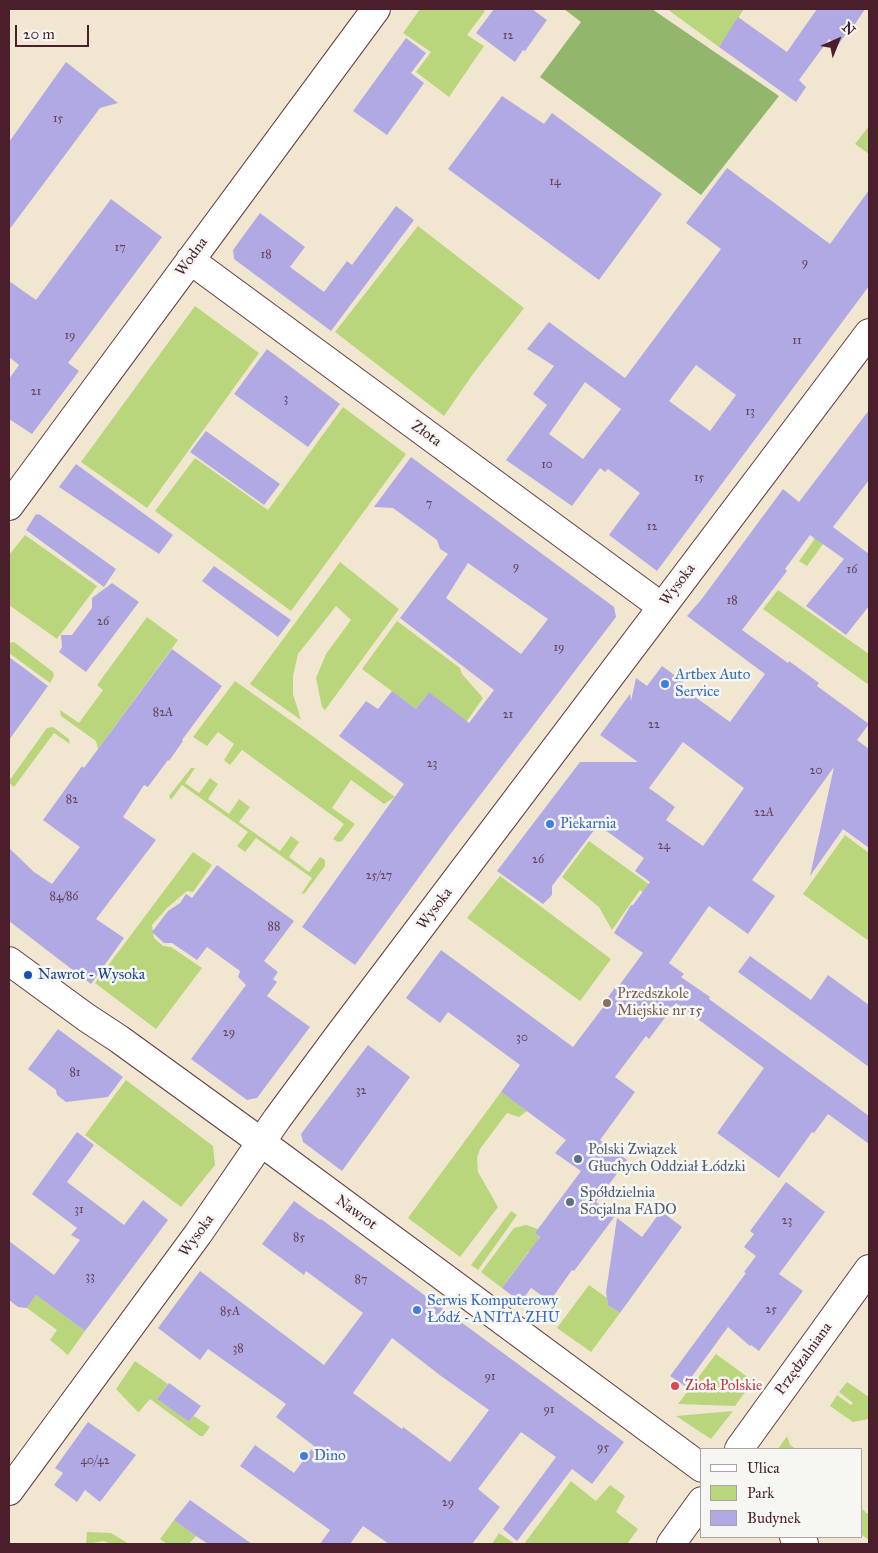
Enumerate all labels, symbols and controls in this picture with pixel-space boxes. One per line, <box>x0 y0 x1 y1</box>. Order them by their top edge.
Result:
scale bar <box>18 15 91 47</box>
north arrow <box>813 15 863 65</box>
text: N <box>839 19 859 39</box>
text: 20 m <box>23 25 55 43</box>
house number: 12 <box>503 29 513 43</box>
house number: 15 <box>53 112 63 126</box>
house number: 14 <box>549 175 561 189</box>
street label: Wodna <box>172 234 212 280</box>
house number: 17 <box>114 241 126 255</box>
house number: 18 <box>260 248 272 262</box>
house number: 9 <box>802 256 808 270</box>
house number: 19 <box>64 329 76 343</box>
house number: 11 <box>792 334 802 348</box>
house number: 21 <box>31 385 41 399</box>
house number: 3 <box>284 392 288 406</box>
house number: 13 <box>745 405 755 419</box>
street label: Złota <box>407 417 445 451</box>
house number: 10 <box>541 458 553 472</box>
house number: 15 <box>694 471 704 485</box>
house number: 7 <box>426 497 432 511</box>
house number: 12 <box>647 520 657 534</box>
house number: 9 <box>513 560 519 574</box>
street label: Wysoka <box>657 561 699 609</box>
house number: 16 <box>847 563 857 577</box>
house number: 18 <box>726 594 738 608</box>
house number: 26 <box>97 615 109 629</box>
house number: 19 <box>553 641 565 655</box>
place label: Artbex Auto Service <box>675 666 750 701</box>
marker: Artbex Auto Service <box>659 678 671 690</box>
house number: 82A <box>153 706 173 720</box>
house number: 21 <box>503 708 513 722</box>
house number: 22 <box>648 718 660 732</box>
house number: 23 <box>427 757 437 771</box>
house number: 20 <box>810 764 822 778</box>
house number: 82 <box>66 793 78 807</box>
house number: 22A <box>754 806 774 820</box>
place label: Piekarnia <box>560 815 616 833</box>
marker: Piekarnia <box>544 818 556 830</box>
house number: 24 <box>658 839 670 853</box>
house number: 26 <box>532 853 544 867</box>
house number: 25/27 <box>366 869 392 883</box>
street label: Wysoka <box>414 885 456 933</box>
house number: 84/86 <box>50 890 78 904</box>
house number: 88 <box>268 920 280 934</box>
place label: Nawrot - Wysoka <box>38 966 145 984</box>
marker: Nawrot - Wysoka <box>22 969 34 981</box>
place label: Przedszkole Miejskie nr 15 <box>617 985 702 1020</box>
marker: Przedszkole Miejskie nr 15 <box>601 997 613 1009</box>
house number: 29 <box>223 1026 235 1040</box>
house number: 30 <box>516 1031 528 1045</box>
house number: 81 <box>69 1066 81 1080</box>
house number: 32 <box>356 1084 366 1098</box>
place label: Polski Związek Głuchych Oddział Łódzki <box>588 1141 746 1176</box>
marker: Polski Związek Głuchych Oddział Łódzki <box>572 1153 584 1165</box>
place label: Spółdzielnia Socjalna FADO <box>580 1184 677 1219</box>
street label: Nawrot <box>332 1192 380 1234</box>
marker: Spółdzielnia Socjalna FADO <box>564 1196 576 1208</box>
house number: 31 <box>74 1203 84 1217</box>
street label: Wysoka <box>176 1212 218 1260</box>
house number: 23 <box>782 1214 792 1228</box>
house number: 85 <box>293 1231 305 1245</box>
house number: 33 <box>85 1270 95 1284</box>
house number: 87 <box>355 1273 367 1287</box>
place label: Serwis Komputerowy Łódź - ANITA ZHU <box>427 1292 560 1327</box>
house number: 25 <box>765 1303 777 1317</box>
marker: Serwis Komputerowy Łódź - ANITA ZHU <box>411 1304 423 1316</box>
house number: 85A <box>220 1305 240 1319</box>
street label: Przędzalniana <box>772 1319 836 1399</box>
house number: 38 <box>232 1342 244 1356</box>
house number: 91 <box>484 1370 496 1384</box>
place label: Zioła Polskie <box>685 1377 762 1395</box>
marker: Zioła Polskie <box>669 1380 681 1392</box>
house number: 91 <box>543 1403 555 1417</box>
house number: 95 <box>597 1441 609 1455</box>
place label: Dino <box>314 1447 346 1465</box>
legend <box>700 1448 863 1538</box>
marker: Dino <box>298 1450 310 1462</box>
house number: 40/42 <box>80 1454 110 1468</box>
text: Ulica <box>747 1459 780 1477</box>
text: Park <box>747 1484 774 1502</box>
house number: 29 <box>442 1496 454 1510</box>
text: Budynek <box>747 1509 801 1527</box>

